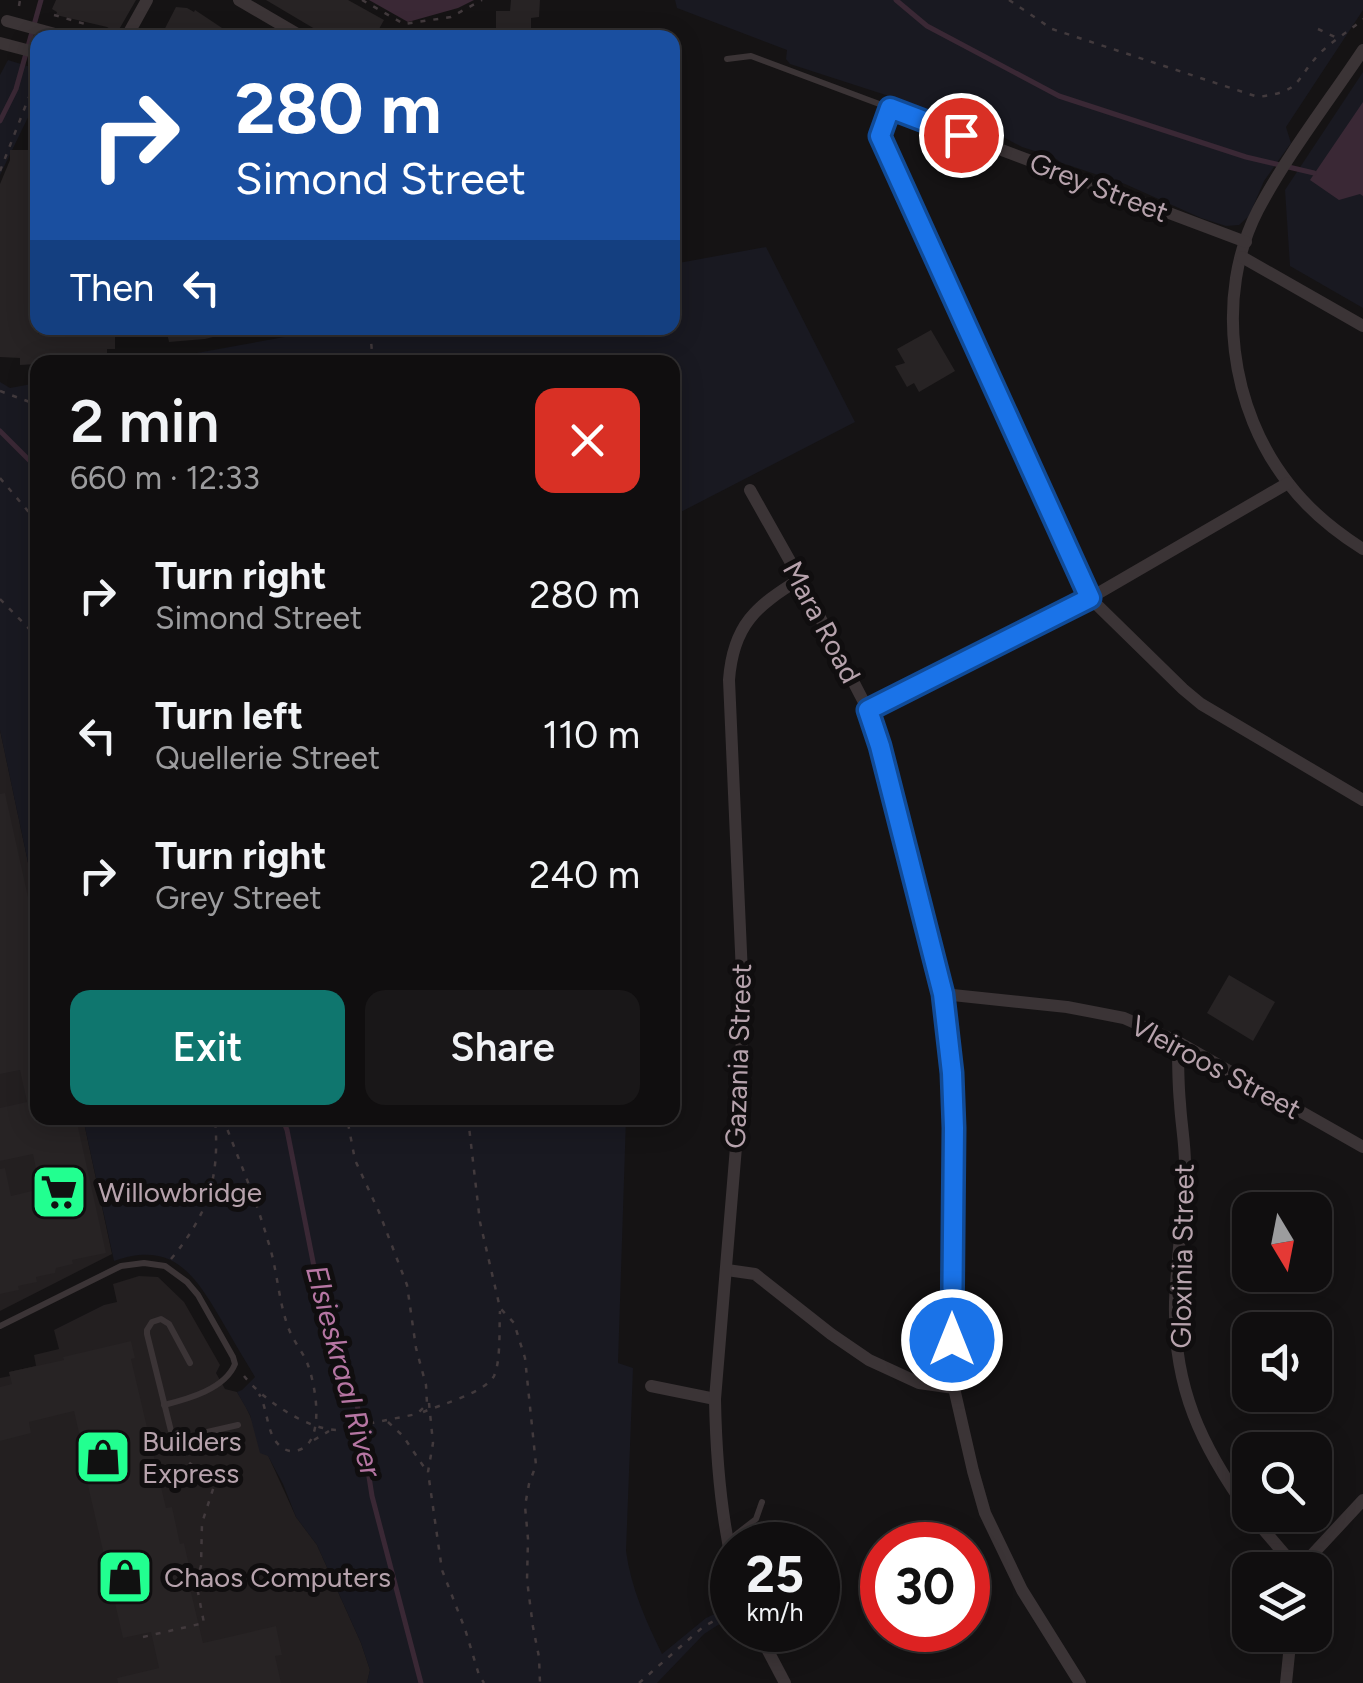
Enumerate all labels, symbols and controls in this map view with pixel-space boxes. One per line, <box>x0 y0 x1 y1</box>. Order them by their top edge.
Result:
text: 280 m <box>235 66 441 151</box>
icon: right <box>70 70 200 200</box>
pin <box>919 93 1004 178</box>
icon: arrive <box>934 108 989 163</box>
street label: Grey Street <box>1025 145 1173 229</box>
text: Simond Street <box>235 151 526 205</box>
icon: left <box>174 260 229 315</box>
text: Then <box>70 265 154 311</box>
text: 2 min <box>70 385 219 457</box>
button: close <box>535 388 640 493</box>
text: 660 m · 12:33 <box>70 459 260 497</box>
text: Turn right <box>155 553 327 599</box>
street label: Mara Road <box>776 555 868 689</box>
icon: right <box>70 568 125 623</box>
text: 280 m <box>529 572 640 618</box>
text: Simond Street <box>155 599 362 637</box>
text: Turn left <box>155 693 303 739</box>
icon: left <box>70 708 125 763</box>
text: 110 m <box>543 712 640 758</box>
text: Quellerie Street <box>155 739 380 777</box>
text: Turn right <box>155 833 327 879</box>
icon: right <box>70 848 125 903</box>
text: 240 m <box>529 852 640 898</box>
text: Grey Street <box>155 879 322 917</box>
street label: Gazania Street <box>718 963 758 1149</box>
button: Exit <box>70 990 345 1105</box>
button: Share <box>365 990 640 1105</box>
street label: Vleiroos Street <box>1125 1008 1307 1126</box>
supermarket icon: Willowbridge <box>29 1162 89 1222</box>
street label: Gloxinia Street <box>1163 1163 1201 1349</box>
place label: Willowbridge <box>98 1175 262 1209</box>
north arrow <box>1232 1192 1332 1292</box>
map controls <box>1232 1192 1332 1652</box>
water label: Elsieskraal River <box>298 1261 391 1483</box>
position arrow <box>900 1288 1004 1392</box>
button: sound <box>1232 1312 1332 1412</box>
place label: Builders Express <box>142 1424 242 1490</box>
shop icon: Builders Express <box>73 1427 133 1487</box>
button: search <box>1232 1432 1332 1532</box>
speed limit sign: 30 <box>860 1522 990 1652</box>
text: 25 <box>746 1544 804 1605</box>
shop icon: Chaos Computers <box>95 1547 155 1607</box>
button: layers <box>1232 1552 1332 1652</box>
place label: Chaos Computers <box>164 1560 391 1594</box>
text: km/h <box>746 1597 804 1627</box>

